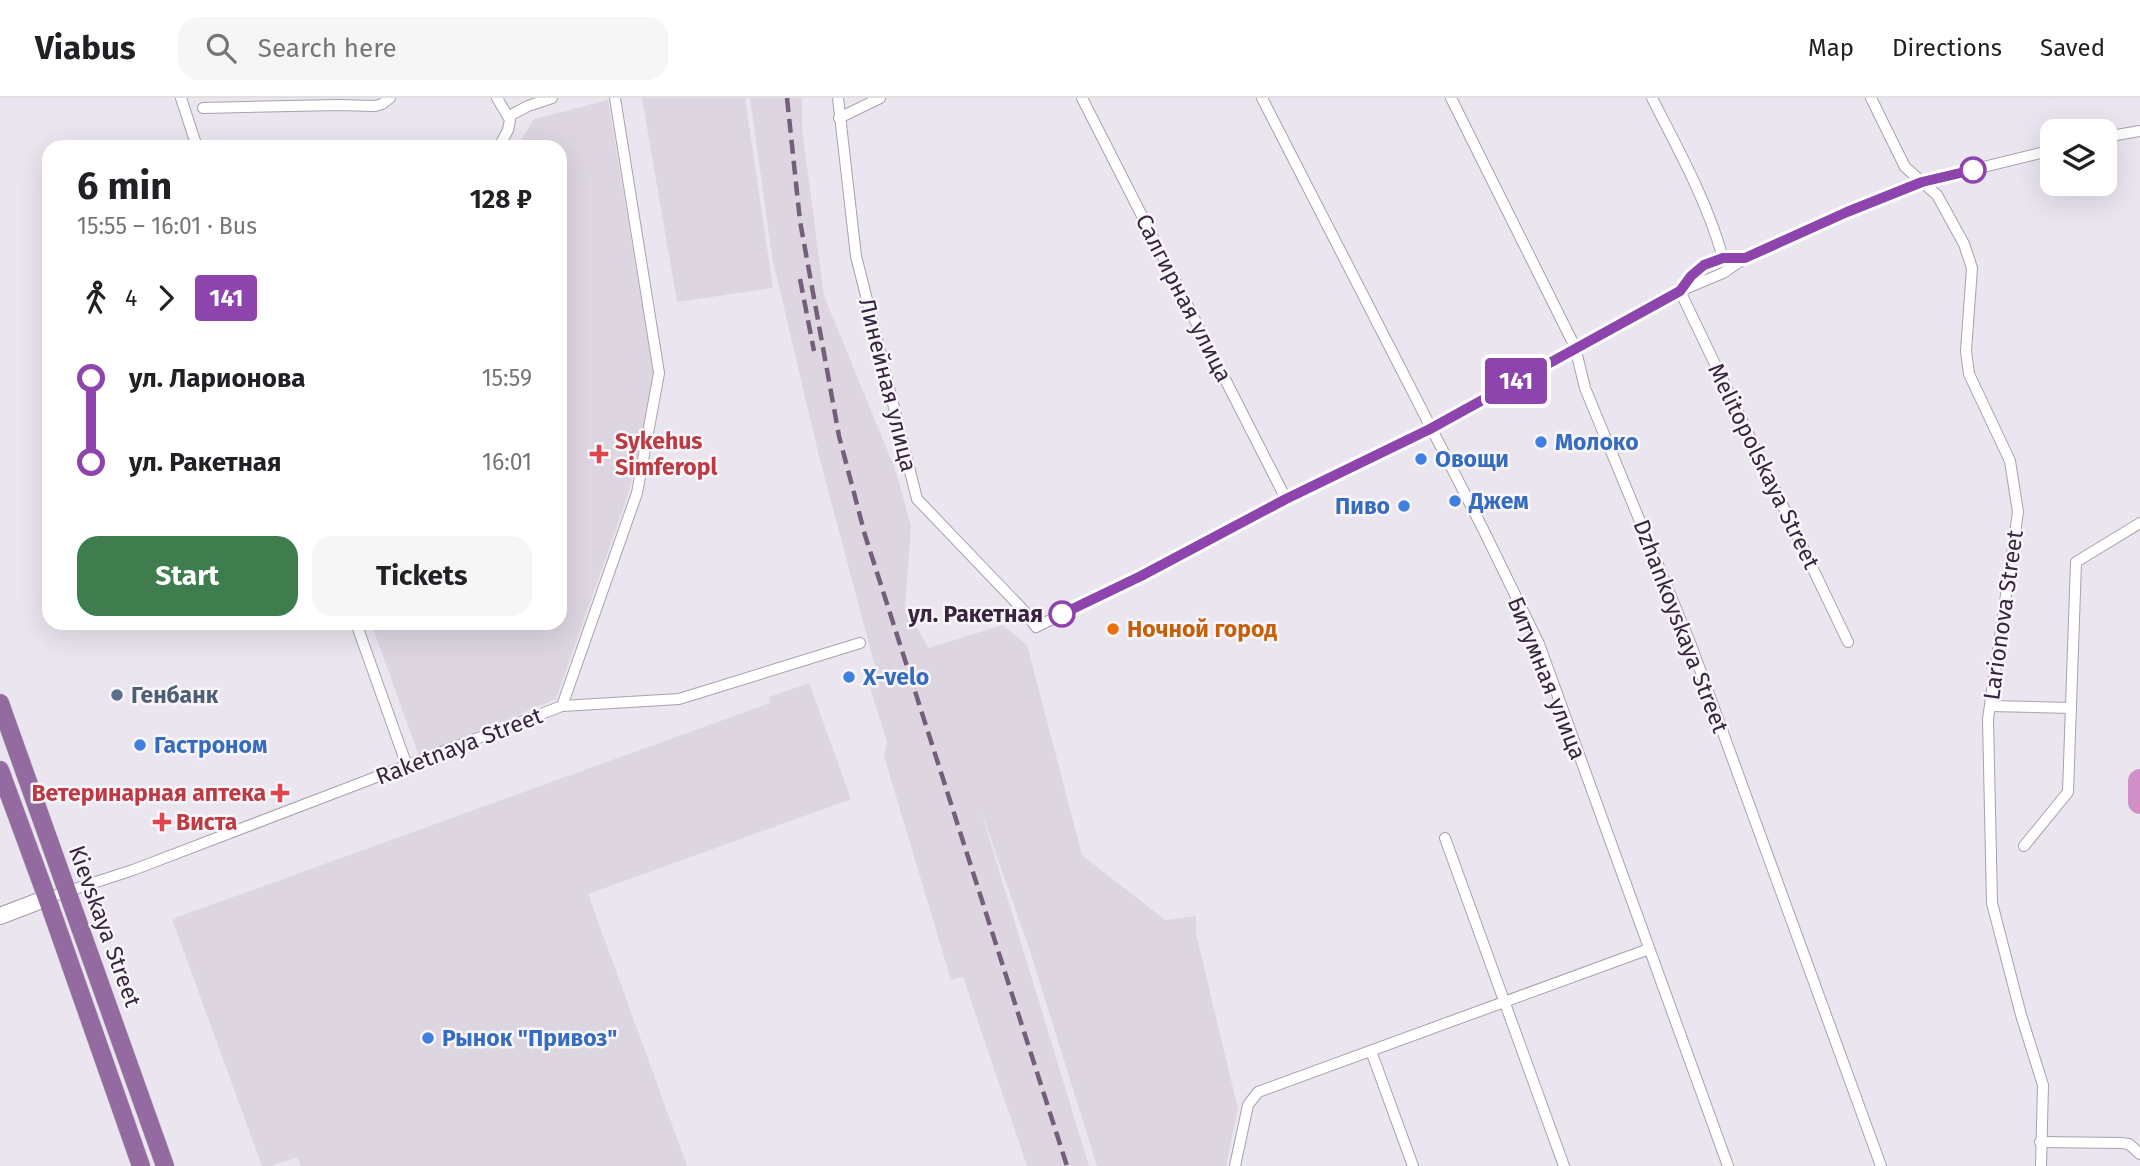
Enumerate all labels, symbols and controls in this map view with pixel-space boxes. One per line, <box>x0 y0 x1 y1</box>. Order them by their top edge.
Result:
search box <box>178 17 668 80</box>
text: Viabus <box>35 28 136 68</box>
icon: search <box>202 29 240 67</box>
text: Search here <box>258 33 397 64</box>
text: Map <box>1808 34 1854 62</box>
text: Directions <box>1892 34 2002 62</box>
text: Saved <box>2040 34 2105 62</box>
map controls <box>2040 119 2117 196</box>
button: layers <box>2040 119 2117 196</box>
unlabelled marker <box>1960 157 1986 183</box>
text: 6 min <box>77 163 172 209</box>
text: 128 ₽ <box>470 184 532 215</box>
street label: Салгирная улица <box>1130 209 1238 387</box>
text: 15:55 – 16:01 · Bus <box>77 212 257 240</box>
icon: walk <box>77 279 115 317</box>
icon: forward <box>147 279 185 317</box>
text: 4 <box>125 284 137 312</box>
text: 141 <box>209 284 243 312</box>
street label: Линейная улица <box>853 295 923 475</box>
line badge: 141 <box>1476 358 1556 404</box>
street label: Melitopolskaya Street <box>1702 359 1826 574</box>
text: ул. Ларионова <box>129 363 306 394</box>
text: 15:59 <box>482 364 532 392</box>
text: 141 <box>1499 367 1533 395</box>
place label: Sykehus Simferopl <box>615 427 717 481</box>
place label: Молоко <box>1555 428 1639 456</box>
marker: Молоко <box>1533 434 1549 450</box>
marker: Sykehus Simferopl <box>589 444 609 464</box>
place label: Овощи <box>1435 445 1509 473</box>
text: ул. Ракетная <box>129 447 282 478</box>
text: 16:01 <box>482 448 532 476</box>
marker: Овощи <box>1413 451 1429 467</box>
place label: Джем <box>1468 487 1529 515</box>
place label: Пиво <box>1335 492 1390 520</box>
marker: Джем <box>1447 493 1463 509</box>
marker: Пиво <box>1396 498 1412 514</box>
street label: Dzhankoyskaya Street <box>1627 515 1735 737</box>
street label: Larionova Street <box>1977 528 2029 702</box>
button: Start <box>77 536 298 616</box>
button: Tickets <box>312 536 532 616</box>
street label: Битумная улица <box>1502 592 1592 764</box>
place label: ул. Ракетная <box>907 600 1043 628</box>
marker: ул. Ракетная <box>1049 601 1075 627</box>
place label: Ночной город <box>1127 615 1277 643</box>
marker: Ночной город <box>1105 621 1121 637</box>
place label: X-velo <box>862 663 929 691</box>
marker: X-velo <box>841 669 857 685</box>
place label: Генбанк <box>131 681 219 709</box>
marker: Генбанк <box>109 687 125 703</box>
street label: Raketnaya Street <box>372 701 547 791</box>
place label: Гастроном <box>154 731 267 759</box>
marker: Гастроном <box>132 737 148 753</box>
place label: Ветеринарная аптека <box>31 779 266 807</box>
marker: Ветеринарная аптека <box>272 785 288 801</box>
place label: Виста <box>176 808 237 836</box>
marker: Виста <box>154 814 170 830</box>
street label: Kievskaya Street <box>63 841 147 1011</box>
place label: Рынок "Привоз" <box>442 1024 617 1052</box>
marker: Рынок "Привоз" <box>420 1030 436 1046</box>

